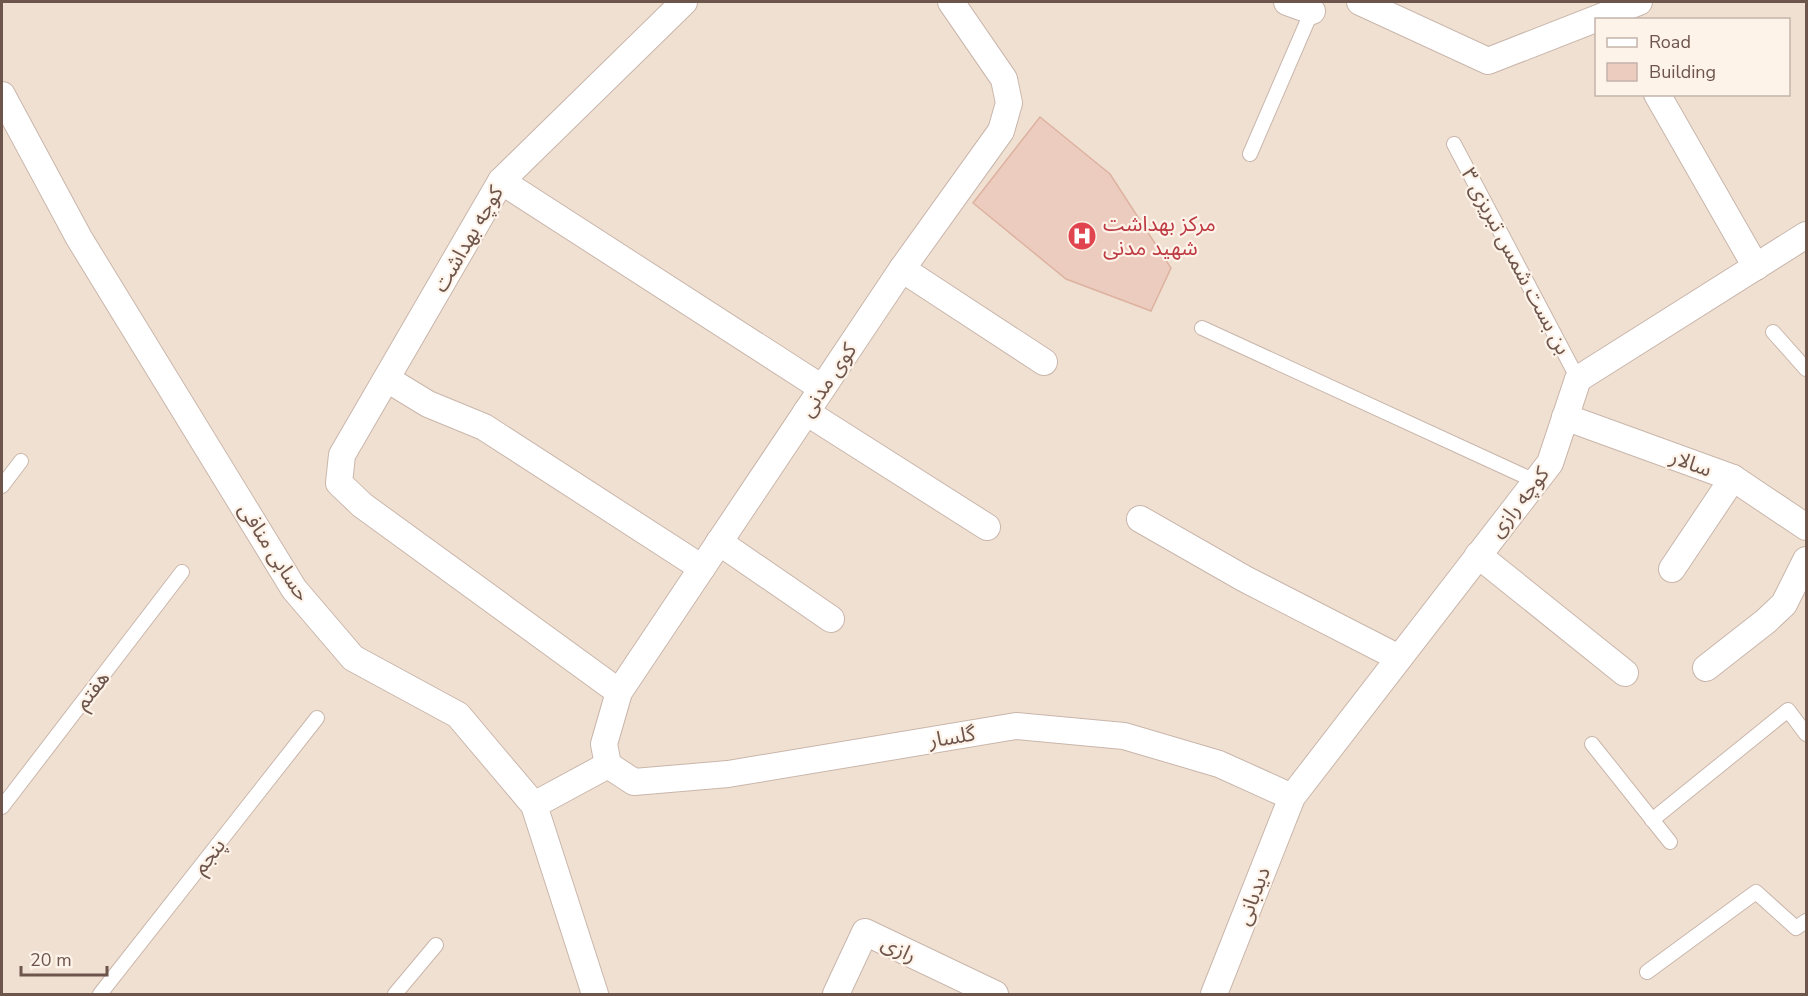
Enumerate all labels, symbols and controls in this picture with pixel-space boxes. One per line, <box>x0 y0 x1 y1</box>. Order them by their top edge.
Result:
legend <box>1595 18 1790 96</box>
text: Road <box>1649 30 1691 54</box>
text: Building <box>1649 60 1716 84</box>
street label: بن بست شمس تبریزی ۳ <box>1455 163 1577 359</box>
street label: کوچه بهداشت <box>426 180 510 297</box>
place label: مرکز بهداشت شهید مدنی <box>1103 210 1216 262</box>
hospital icon: مرکز بهداشت شهید مدنی <box>1066 220 1098 252</box>
street label: کوی مدنی <box>793 337 863 422</box>
street label: سالار <box>1665 442 1716 483</box>
street label: کوچه رازی <box>1483 461 1556 543</box>
street label: حسابی منافی <box>232 497 316 607</box>
street label: هفتم <box>68 665 117 716</box>
street label: گلسار <box>926 719 978 755</box>
street label: پنجم <box>186 832 233 880</box>
street label: دیدبانی <box>1229 863 1277 929</box>
street label: رازی <box>877 929 921 969</box>
scale bar <box>21 939 106 977</box>
text: 20 m <box>30 948 72 972</box>

